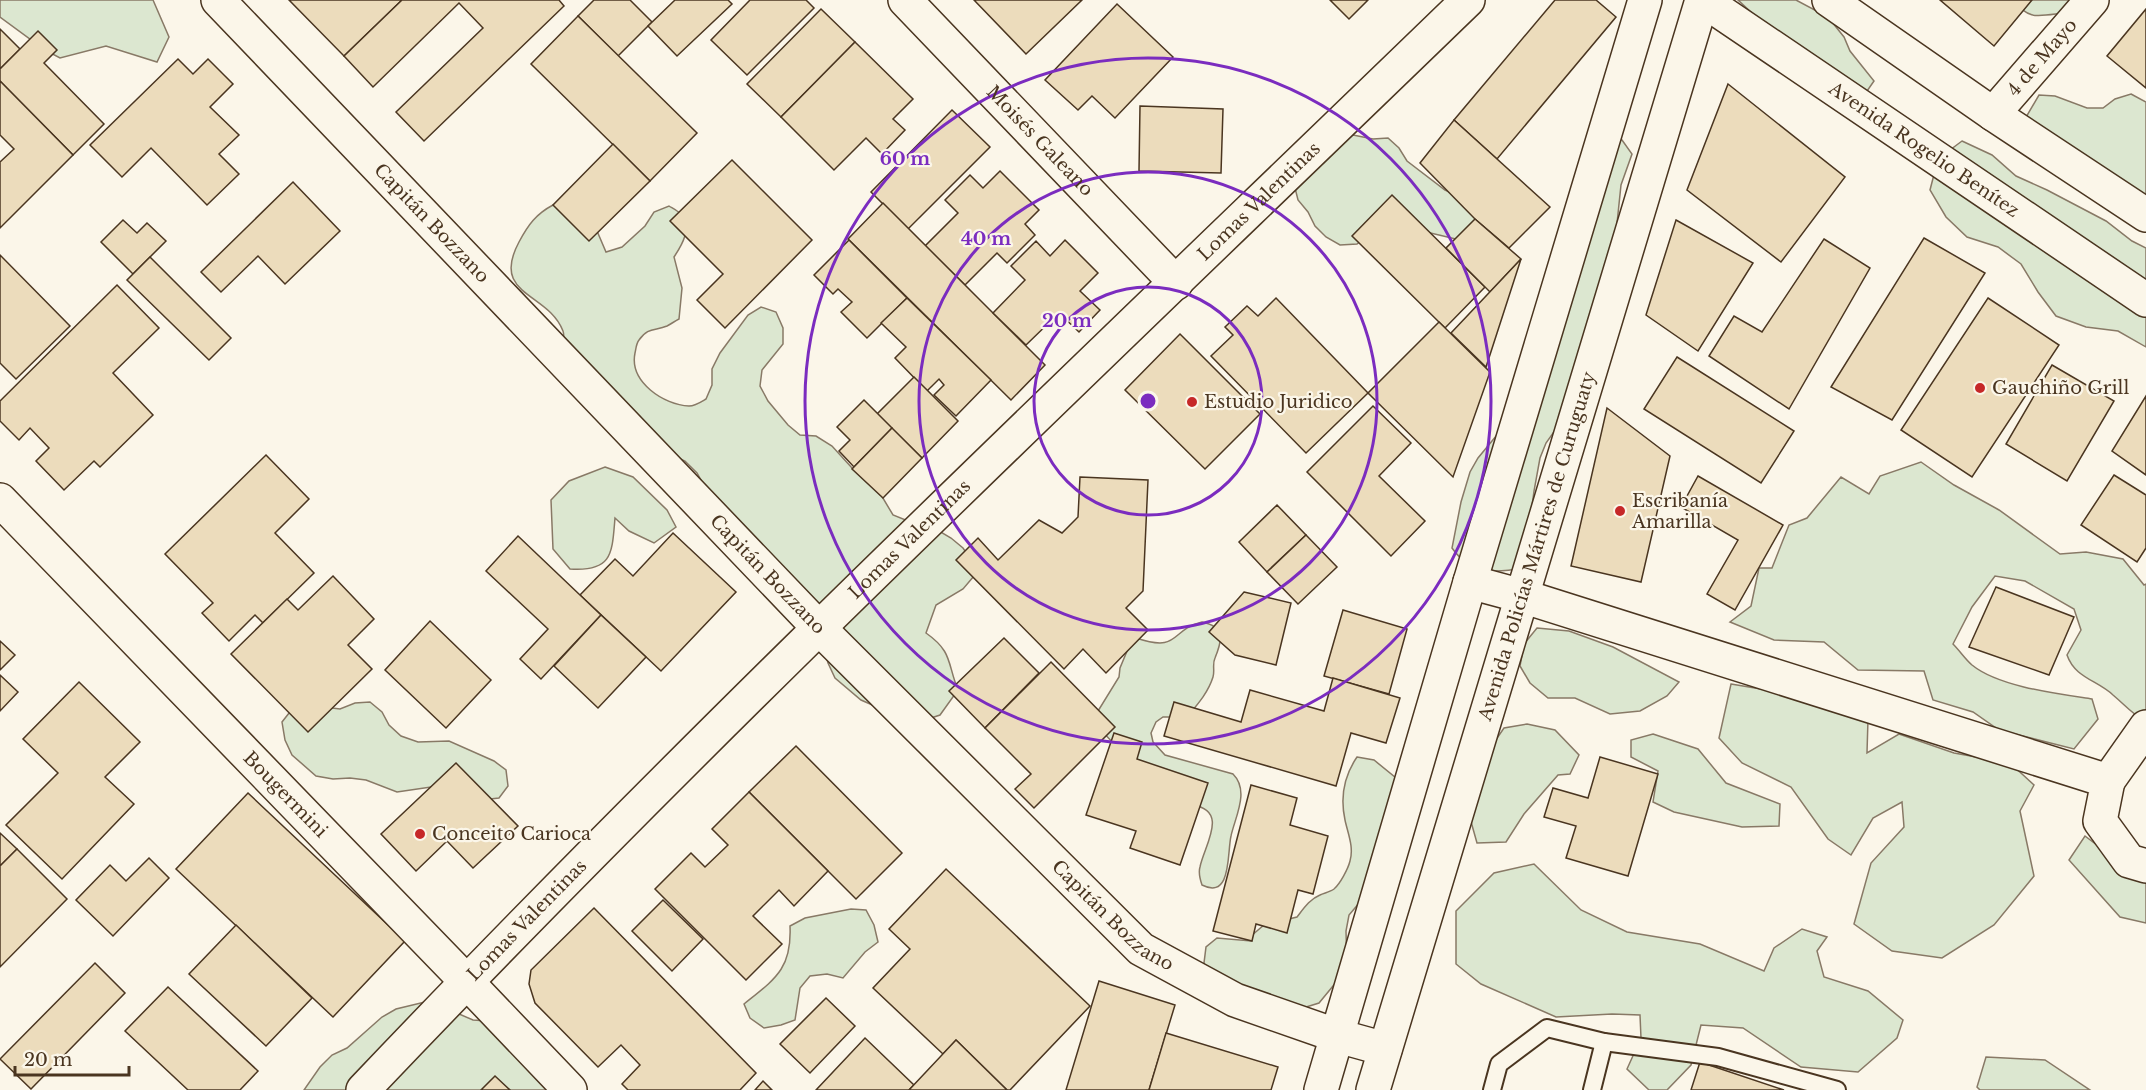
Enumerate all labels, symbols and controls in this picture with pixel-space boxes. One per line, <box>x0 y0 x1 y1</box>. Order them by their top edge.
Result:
street label: 4 de Mayo <box>2003 14 2082 101</box>
street label: Avenida Rogelio Benítez <box>1824 77 2023 222</box>
street label: Moisés Galeano <box>982 81 1098 201</box>
street label: Lomas Valentinas <box>1193 138 1325 265</box>
text: 60 m <box>880 148 930 170</box>
street label: Capitán Bozzano <box>369 159 494 288</box>
text: 40 m <box>961 228 1011 250</box>
text: 20 m <box>1042 310 1092 332</box>
street label: Avenida Policías Mártires de Curuguaty <box>1474 369 1600 724</box>
place label: Gauchiño Grill <box>1992 377 2129 399</box>
marker: Gauchiño Grill <box>1973 381 1987 395</box>
centre of rings <box>1138 391 1158 411</box>
place label: Estudio Juridico <box>1204 391 1353 413</box>
marker: Estudio Juridico <box>1185 395 1199 409</box>
street label: Lomas Valentinas <box>844 475 975 604</box>
place label: Escribanía Amarilla <box>1631 490 1728 533</box>
marker: Escribanía Amarilla <box>1613 504 1627 518</box>
street label: Capitán Bozzano <box>705 510 830 639</box>
street label: Bougermini <box>239 747 332 842</box>
place label: Conceito Carioca <box>432 823 591 845</box>
marker: Conceito Carioca <box>413 827 427 841</box>
street label: Lomas Valentinas <box>463 855 591 986</box>
street label: Capitán Bozzano <box>1047 856 1177 976</box>
scale bar <box>15 1039 129 1077</box>
text: 20 m <box>24 1049 72 1071</box>

